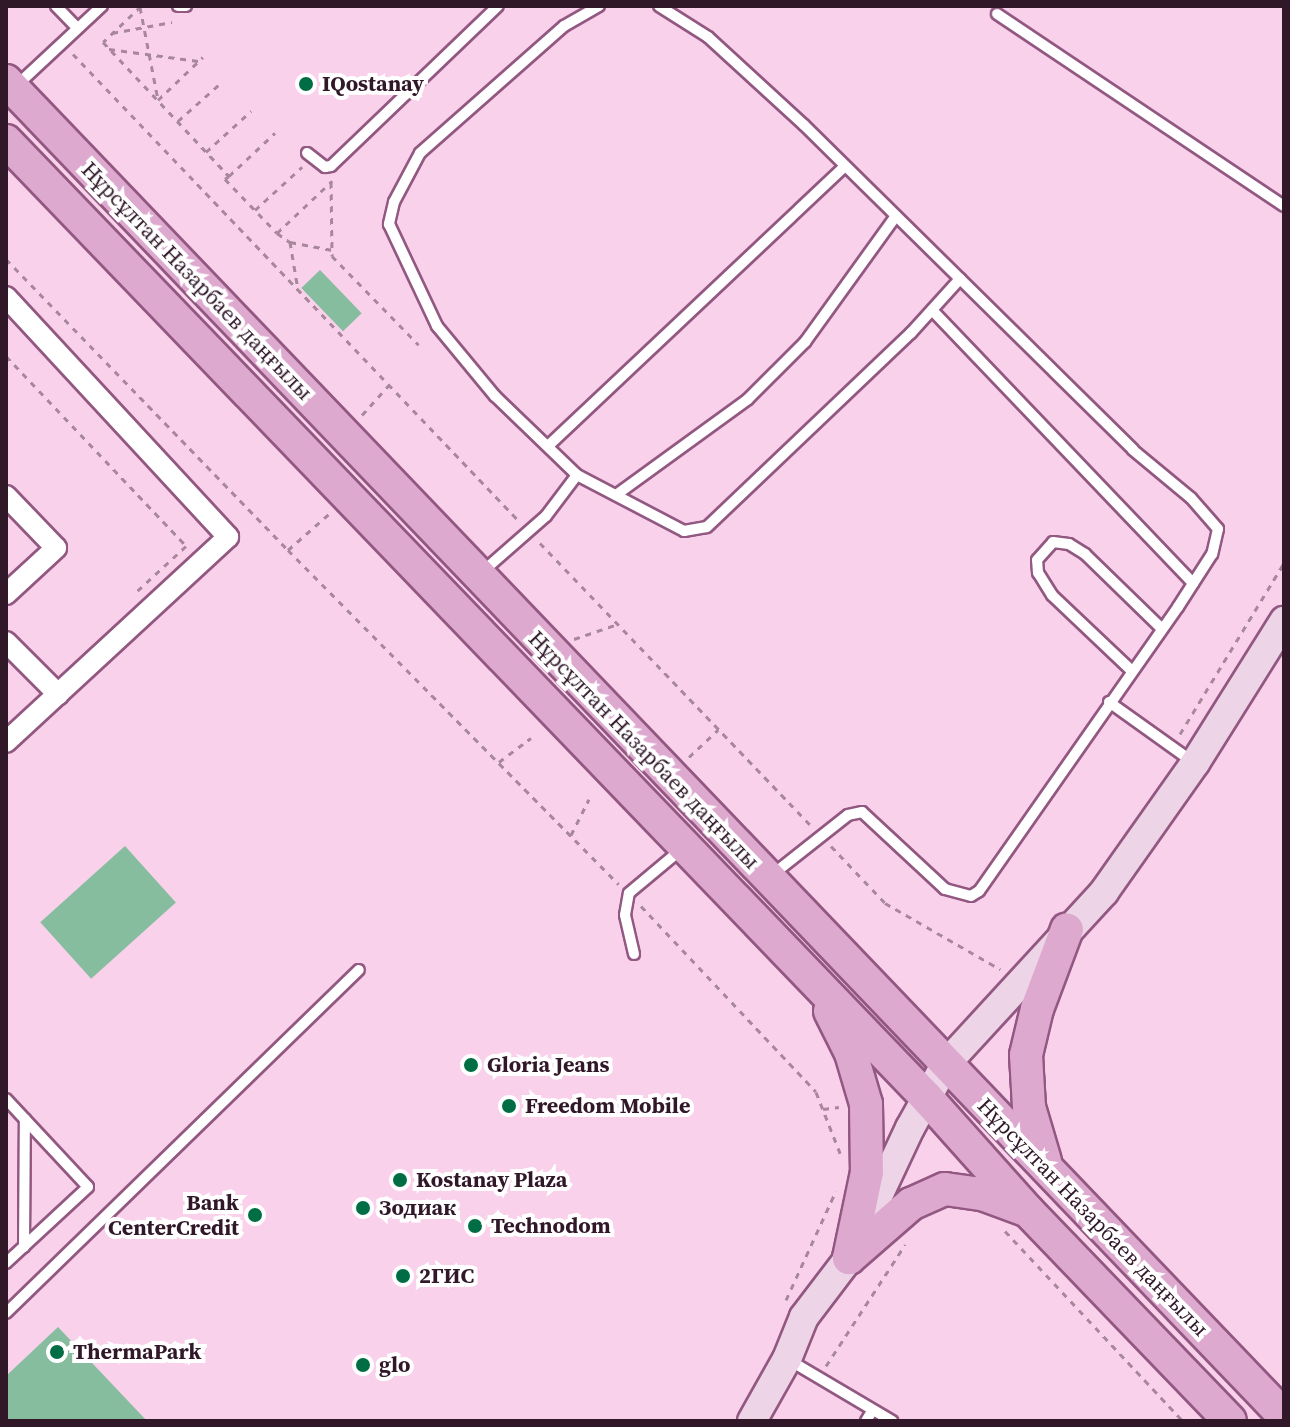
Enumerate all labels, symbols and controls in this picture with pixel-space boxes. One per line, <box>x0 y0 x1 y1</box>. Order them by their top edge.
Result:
place label: IQostanay <box>322 71 424 97</box>
marker: IQostanay <box>297 75 315 93</box>
street label: Нұрсұлтан Назарбаев даңғылы <box>76 156 318 406</box>
street label: Нұрсұлтан Назарбаев даңғылы <box>523 625 765 875</box>
place label: Gloria Jeans <box>487 1052 610 1078</box>
marker: Gloria Jeans <box>462 1056 480 1074</box>
street label: Нұрсұлтан Назарбаев даңғылы <box>972 1092 1214 1342</box>
place label: Freedom Mobile <box>525 1093 690 1119</box>
marker: Freedom Mobile <box>500 1097 518 1115</box>
place label: Kostanay Plaza <box>416 1167 567 1193</box>
marker: Kostanay Plaza <box>391 1171 409 1189</box>
place label: Bank CenterCredit <box>108 1189 239 1240</box>
place label: Зодиак <box>379 1195 456 1221</box>
marker: Зодиак <box>354 1199 372 1217</box>
marker: Bank CenterCredit <box>246 1206 264 1224</box>
place label: Technodom <box>491 1213 611 1239</box>
marker: Technodom <box>466 1217 484 1235</box>
place label: 2ГИС <box>419 1263 474 1289</box>
marker: 2ГИС <box>394 1267 412 1285</box>
place label: ThermaPark <box>73 1339 201 1365</box>
marker: ThermaPark <box>48 1343 66 1361</box>
place label: glo <box>379 1352 410 1378</box>
marker: glo <box>354 1356 372 1374</box>

